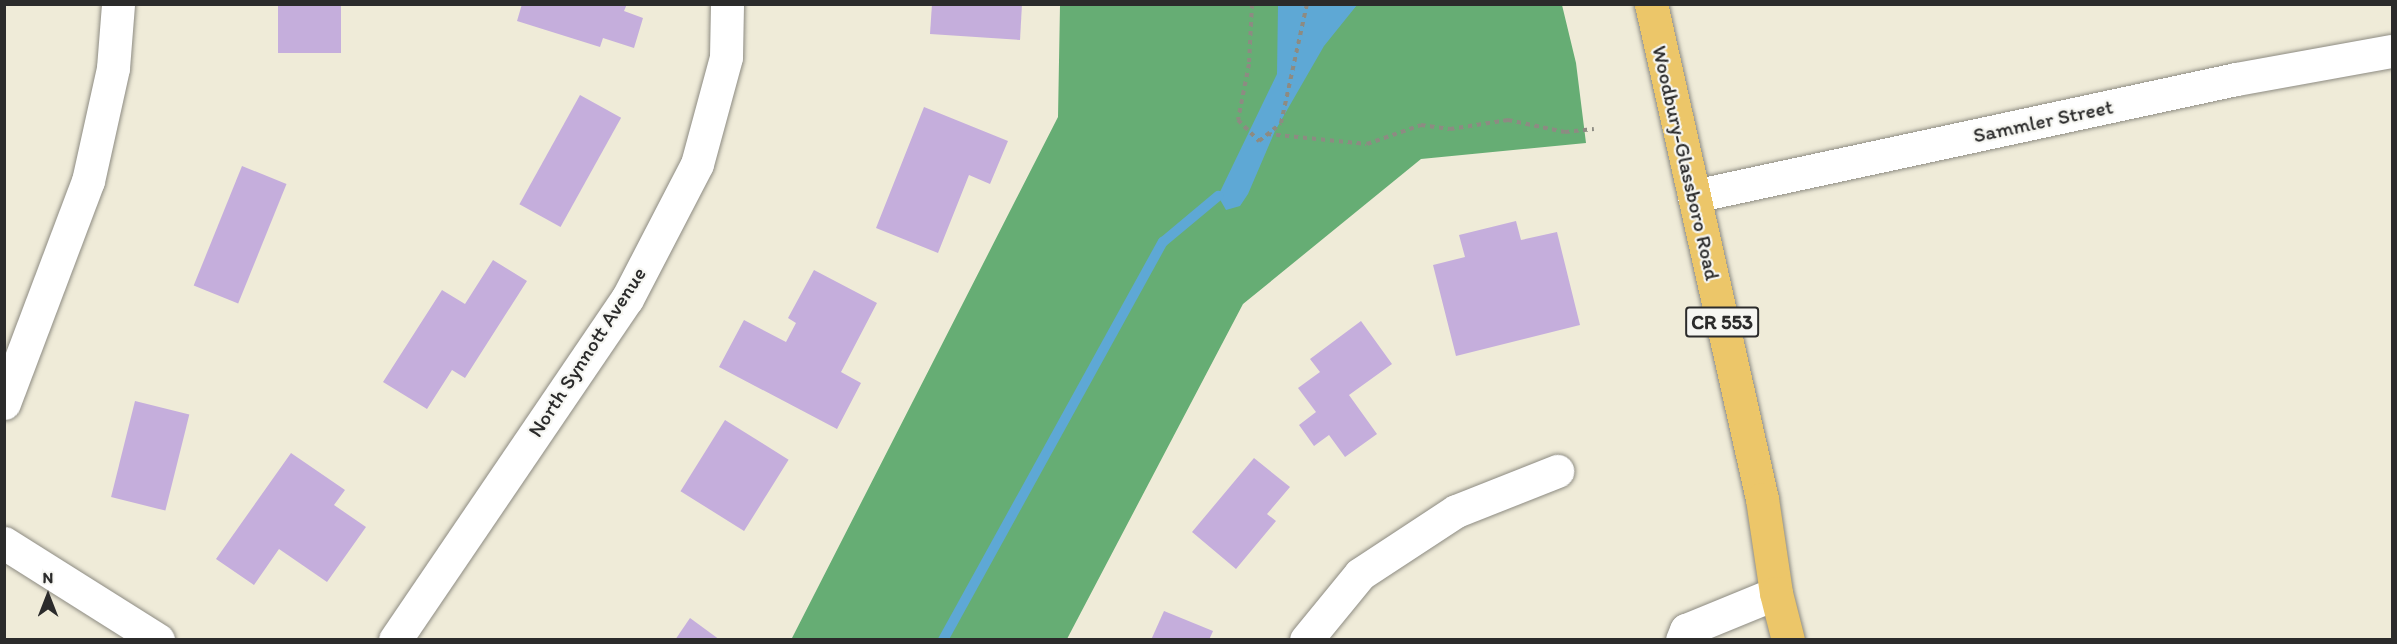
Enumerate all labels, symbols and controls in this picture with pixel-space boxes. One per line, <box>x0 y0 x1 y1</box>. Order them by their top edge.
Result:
street label: Woodbury-Glassboro Road <box>1647 43 1725 283</box>
street label: Sammler Street <box>1971 94 2115 148</box>
street label: North Synnott Avenue <box>523 262 651 442</box>
road number: CR 553 <box>1684 305 1760 339</box>
north arrow <box>18 566 78 626</box>
text: N <box>43 568 53 587</box>

